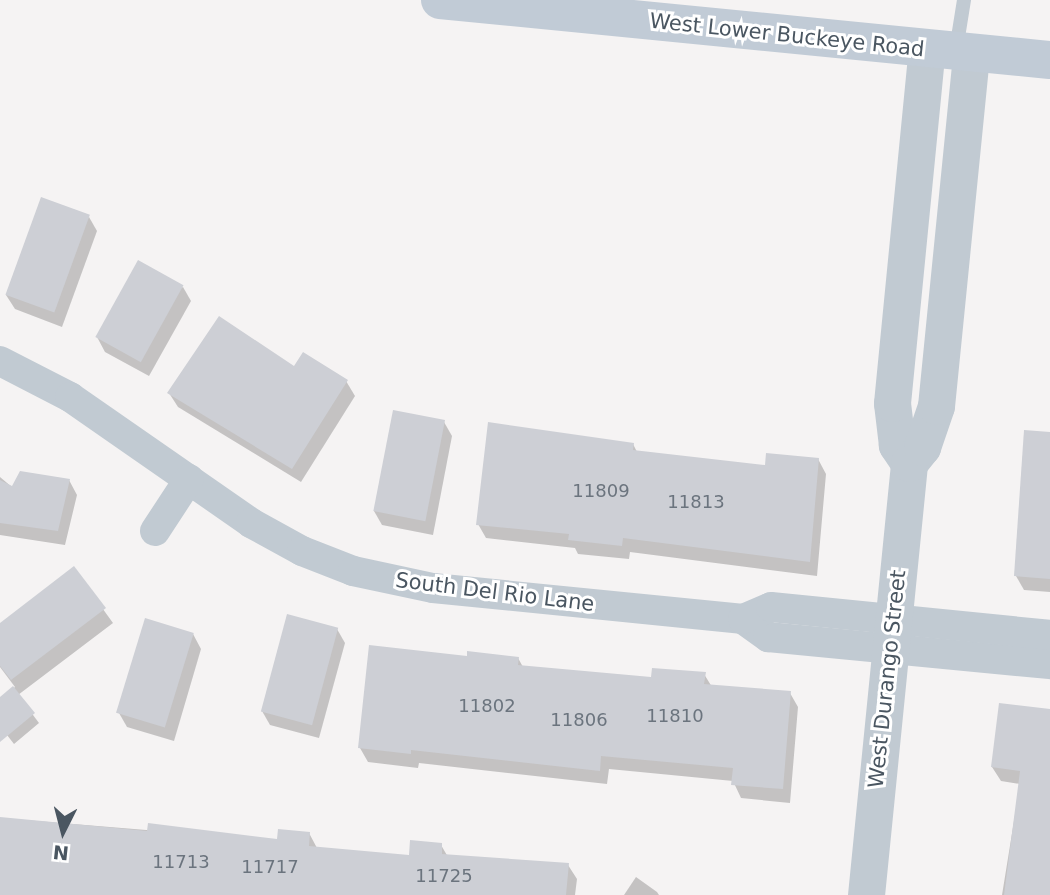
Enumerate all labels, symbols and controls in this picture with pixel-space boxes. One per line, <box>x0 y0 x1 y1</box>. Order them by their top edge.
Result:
street label: West Lower Buckeye Road <box>648 8 926 62</box>
house number: 11809 <box>572 480 630 502</box>
house number: 11813 <box>667 491 725 513</box>
street label: South Del Rio Lane <box>394 567 596 617</box>
street label: West Durango Street <box>863 569 911 789</box>
house number: 11802 <box>458 695 516 717</box>
house number: 11810 <box>646 705 704 727</box>
house number: 11806 <box>550 709 608 731</box>
north arrow <box>28 797 98 867</box>
text: N <box>52 841 70 865</box>
house number: 11713 <box>152 851 210 873</box>
house number: 11717 <box>241 856 299 878</box>
house number: 11725 <box>415 865 473 887</box>

